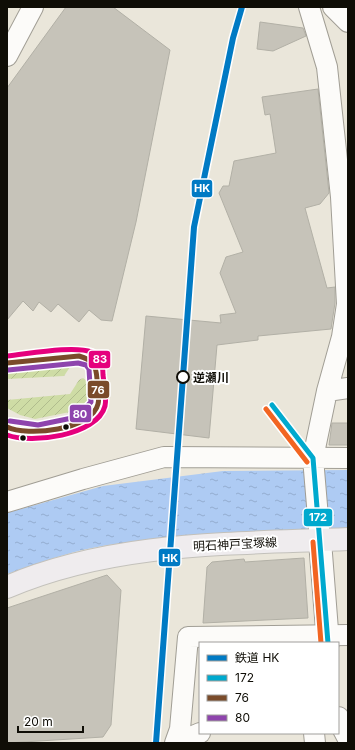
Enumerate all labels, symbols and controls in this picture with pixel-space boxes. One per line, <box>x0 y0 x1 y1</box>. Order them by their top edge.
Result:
line badge: HK <box>191 179 213 198</box>
text: HK <box>194 181 210 195</box>
line badge: 83 <box>88 350 111 369</box>
text: 83 <box>93 352 107 366</box>
marker: 逆瀬川 <box>176 370 190 384</box>
place label: 逆瀬川 <box>193 370 229 385</box>
line badge: 76 <box>87 380 110 399</box>
text: 76 <box>91 383 105 397</box>
line badge: 80 <box>69 404 92 423</box>
text: 80 <box>73 407 87 421</box>
unlabelled marker <box>61 422 71 432</box>
unlabelled marker <box>18 433 28 443</box>
line badge: 172 <box>303 508 333 527</box>
text: 172 <box>309 510 327 524</box>
street label: 明石神戸宝塚線 <box>193 534 277 554</box>
line badge: HK <box>158 548 181 567</box>
text: HK <box>162 551 178 565</box>
legend <box>199 642 339 734</box>
text: 鉄道 HK <box>235 650 279 665</box>
text: 172 <box>235 670 254 685</box>
text: 76 <box>235 690 249 705</box>
scale bar <box>18 708 83 734</box>
text: 80 <box>235 710 250 725</box>
text: 20 m <box>24 714 53 729</box>

